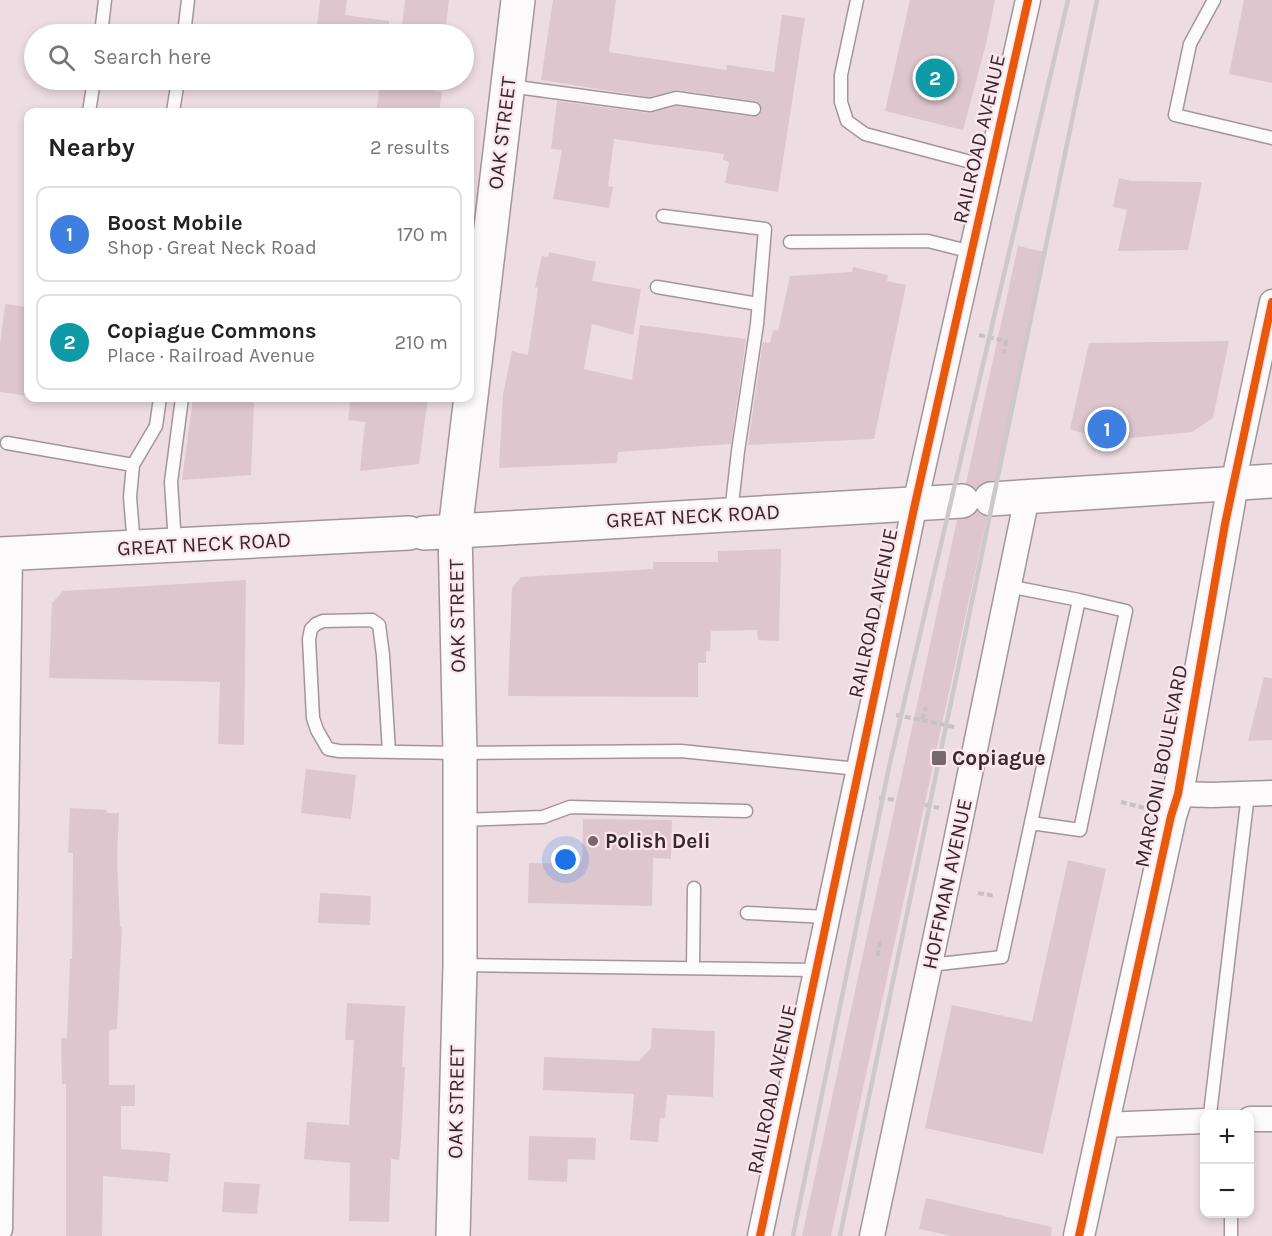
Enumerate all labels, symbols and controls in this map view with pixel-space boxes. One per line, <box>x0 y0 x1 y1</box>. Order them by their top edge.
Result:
search box <box>24 24 474 90</box>
icon: search <box>45 41 78 74</box>
text: Search here <box>93 44 211 70</box>
street label: RAILROAD AVENUE <box>948 52 1010 226</box>
pin: 2 <box>916 56 954 100</box>
street label: OAK STREET <box>483 75 521 191</box>
text: Nearby <box>48 132 135 163</box>
text: 2 results <box>370 136 450 159</box>
text: Boost Mobile <box>107 210 243 236</box>
text: 1 <box>66 223 73 246</box>
text: 170 m <box>397 223 448 246</box>
text: Shop · Great Neck Road <box>107 236 317 259</box>
text: Copiague Commons <box>107 318 317 344</box>
text: 2 <box>63 331 76 354</box>
text: 210 m <box>394 331 448 354</box>
text: Place · Railroad Avenue <box>107 344 315 367</box>
pin: 1 <box>1088 406 1126 452</box>
street label: GREAT NECK ROAD <box>605 499 781 533</box>
street label: RAILROAD AVENUE <box>843 526 903 700</box>
street label: GREAT NECK ROAD <box>116 527 292 561</box>
street label: OAK STREET <box>444 559 470 673</box>
street label: MARCONI BOULEVARD <box>1130 662 1192 870</box>
place label: Copiague <box>952 746 1046 770</box>
marker: Copiague <box>930 749 948 767</box>
street label: HOFFMAN AVENUE <box>917 797 977 971</box>
place label: Polish Deli <box>605 829 711 853</box>
marker: Polish Deli <box>586 834 600 848</box>
your location <box>551 845 580 874</box>
street label: RAILROAD AVENUE <box>742 1002 802 1176</box>
street label: OAK STREET <box>443 1045 469 1159</box>
map controls <box>1200 1110 1254 1218</box>
button: + <box>1200 1110 1254 1164</box>
button: − <box>1200 1164 1254 1218</box>

